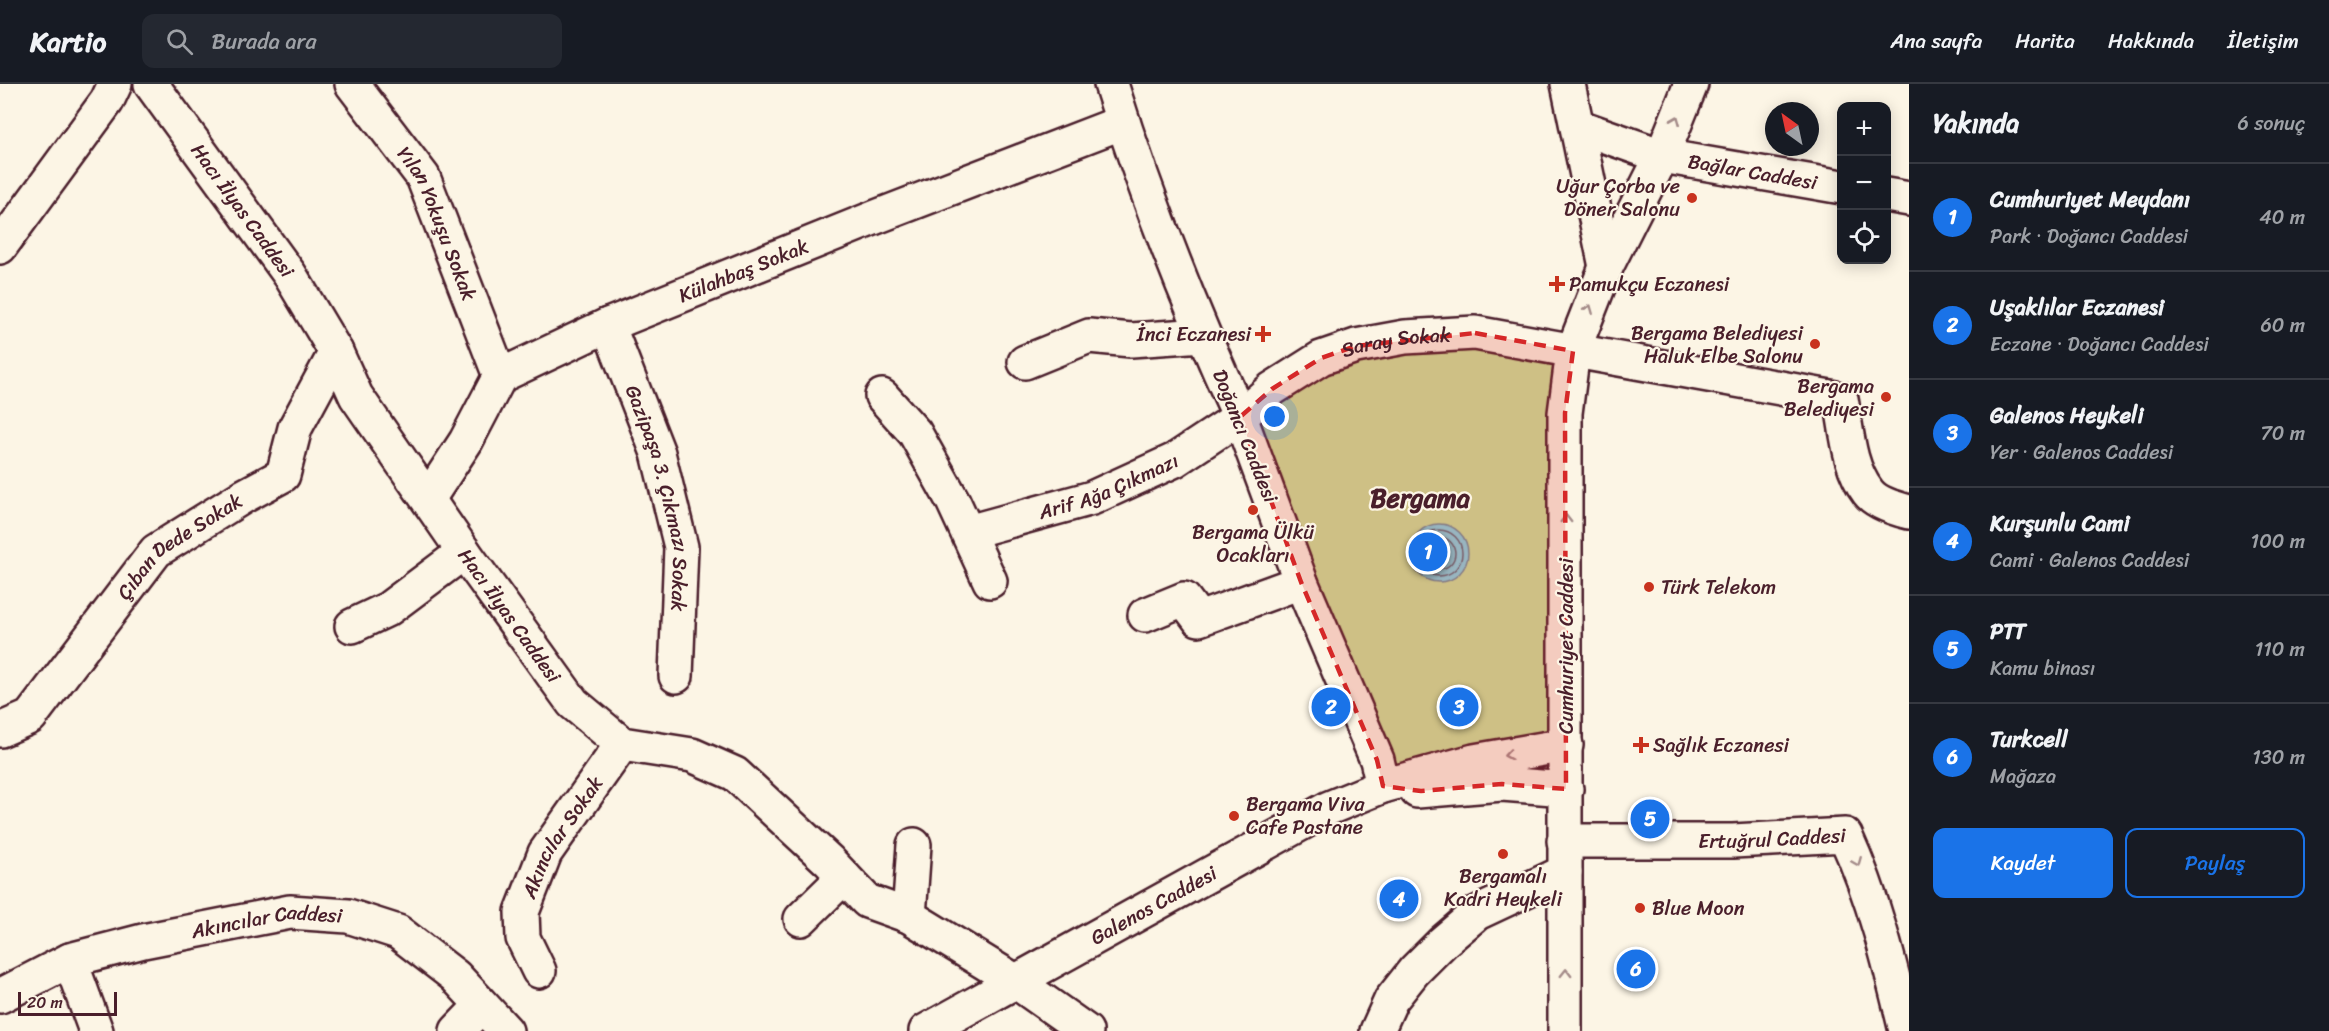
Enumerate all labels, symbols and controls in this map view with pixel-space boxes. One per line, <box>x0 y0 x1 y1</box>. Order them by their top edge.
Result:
search box <box>142 14 562 68</box>
text: Kartio <box>30 17 106 66</box>
text: Burada ara <box>211 22 317 61</box>
text: Ana sayfa <box>1890 22 1982 60</box>
text: Harita <box>2015 22 2075 60</box>
text: Hakkında <box>2108 22 2194 60</box>
text: İletişim <box>2227 22 2299 60</box>
icon: search <box>163 25 196 58</box>
text: Yakında <box>1933 100 2019 146</box>
north arrow <box>1765 102 1819 156</box>
map controls <box>1837 102 1891 264</box>
button: + <box>1837 102 1891 156</box>
text: 6 sonuç <box>2238 106 2305 141</box>
one-way arrow <box>1669 115 1681 126</box>
street label: Hacı İlyas Caddesi <box>182 135 305 286</box>
street label: Yılan Yokuşu Sokak <box>388 138 487 306</box>
street label: Bağlar Caddesi <box>1685 143 1821 200</box>
button: − <box>1837 156 1891 210</box>
place label: Uğur Çorba ve Döner Salonu <box>1556 169 1680 227</box>
text: Cumhuriyet Meydanı <box>1990 180 2190 219</box>
marker: Uğur Çorba ve Döner Salonu <box>1685 191 1699 205</box>
text: 1 <box>1948 200 1957 235</box>
text: 40 m <box>2259 200 2305 235</box>
button: locate <box>1837 210 1891 264</box>
text: Park · Doğancı Caddesi <box>1990 219 2188 254</box>
street label: Külahbaş Sokak <box>673 228 814 313</box>
place label: Pamukçu Eczanesi <box>1569 267 1730 302</box>
marker: Pamukçu Eczanesi <box>1550 277 1564 291</box>
text: Uşaklılar Eczanesi <box>1990 288 2164 327</box>
one-way arrow <box>1582 305 1595 315</box>
text: 2 <box>1947 308 1958 343</box>
text: 60 m <box>2260 308 2305 343</box>
place label: Bergama Belediyesi Haluk Elbe Salonu <box>1631 316 1804 374</box>
place label: İnci Eczanesi <box>1136 317 1252 352</box>
street label: Saray Sokak <box>1336 317 1452 367</box>
marker: İnci Eczanesi <box>1256 327 1270 341</box>
text: Eczane · Doğancı Caddesi <box>1990 327 2209 362</box>
marker: Bergama Belediyesi Haluk Elbe Salonu <box>1808 337 1822 351</box>
street label: Doğancı Caddesi <box>1202 364 1288 509</box>
place label: Bergama Belediyesi <box>1784 369 1875 427</box>
street label: Gazipaşa 3. Çıkmazı Sokak <box>616 380 699 612</box>
marker: Bergama Belediyesi <box>1879 390 1893 404</box>
text: Galenos Heykeli <box>1990 396 2143 435</box>
your location <box>1260 402 1289 431</box>
text: 3 <box>1947 416 1958 451</box>
text: 70 m <box>2260 416 2305 451</box>
text: Yer · Galenos Caddesi <box>1990 435 2173 470</box>
street label: Arif Ağa Çıkmazı <box>1034 443 1184 530</box>
district label: Bergama <box>1370 475 1471 521</box>
street label: Çıban Dede Sokak <box>107 483 250 607</box>
marker: Bergama Ülkü Ocakları <box>1246 503 1260 517</box>
text: Kurşunlu Cami <box>1990 504 2129 543</box>
one-way arrow <box>1560 514 1572 523</box>
place label: Bergama Ülkü Ocakları <box>1192 515 1314 573</box>
text: 4 <box>1946 524 1959 559</box>
text: 100 m <box>2251 524 2305 559</box>
pin: 1 <box>1408 530 1448 574</box>
street label: Hacı İlyas Caddesi <box>449 540 571 691</box>
text: Cami · Galenos Caddesi <box>1990 543 2189 578</box>
street label: Cumhuriyet Caddesi <box>1549 557 1584 734</box>
place label: Türk Telekom <box>1661 570 1776 605</box>
marker: Türk Telekom <box>1642 580 1656 594</box>
text: PTT <box>1990 612 2026 651</box>
text: 5 <box>1946 632 1959 667</box>
text: 110 m <box>2255 632 2305 667</box>
text: Kamu binası <box>1990 651 2095 686</box>
pin: 2 <box>1312 684 1350 730</box>
pin: 3 <box>1440 684 1478 730</box>
text: Turkcell <box>1990 720 2068 759</box>
place label: Sağlık Eczanesi <box>1653 728 1790 763</box>
marker: Sağlık Eczanesi <box>1634 738 1648 752</box>
text: 6 <box>1947 740 1958 775</box>
text: 130 m <box>2252 740 2305 775</box>
one-way arrow <box>1504 748 1514 761</box>
text: Mağaza <box>1990 759 2056 794</box>
street label: Akıncılar Sokak <box>511 768 612 904</box>
place label: Bergama Viva Cafe Pastane <box>1246 787 1366 845</box>
pin: 5 <box>1630 796 1670 842</box>
marker: Bergama Viva Cafe Pastane <box>1227 809 1241 823</box>
street label: Ertuğrul Caddesi <box>1698 817 1848 859</box>
button: Kaydet <box>1933 828 2113 898</box>
button: Paylaş <box>2125 828 2305 898</box>
marker: Bergamalı Kadri Heykeli <box>1496 847 1510 861</box>
one-way arrow <box>1850 855 1862 866</box>
street label: Galenos Caddesi <box>1084 856 1224 954</box>
place label: Bergamalı Kadri Heykeli <box>1444 859 1563 917</box>
pin: 4 <box>1380 876 1418 922</box>
place label: Blue Moon <box>1652 891 1745 926</box>
street label: Akıncılar Caddesi <box>187 894 345 949</box>
marker: Blue Moon <box>1633 901 1647 915</box>
pin: 6 <box>1616 946 1656 992</box>
one-way arrow <box>1559 968 1572 977</box>
text: 20 m <box>27 988 63 1017</box>
scale bar <box>18 989 117 1016</box>

